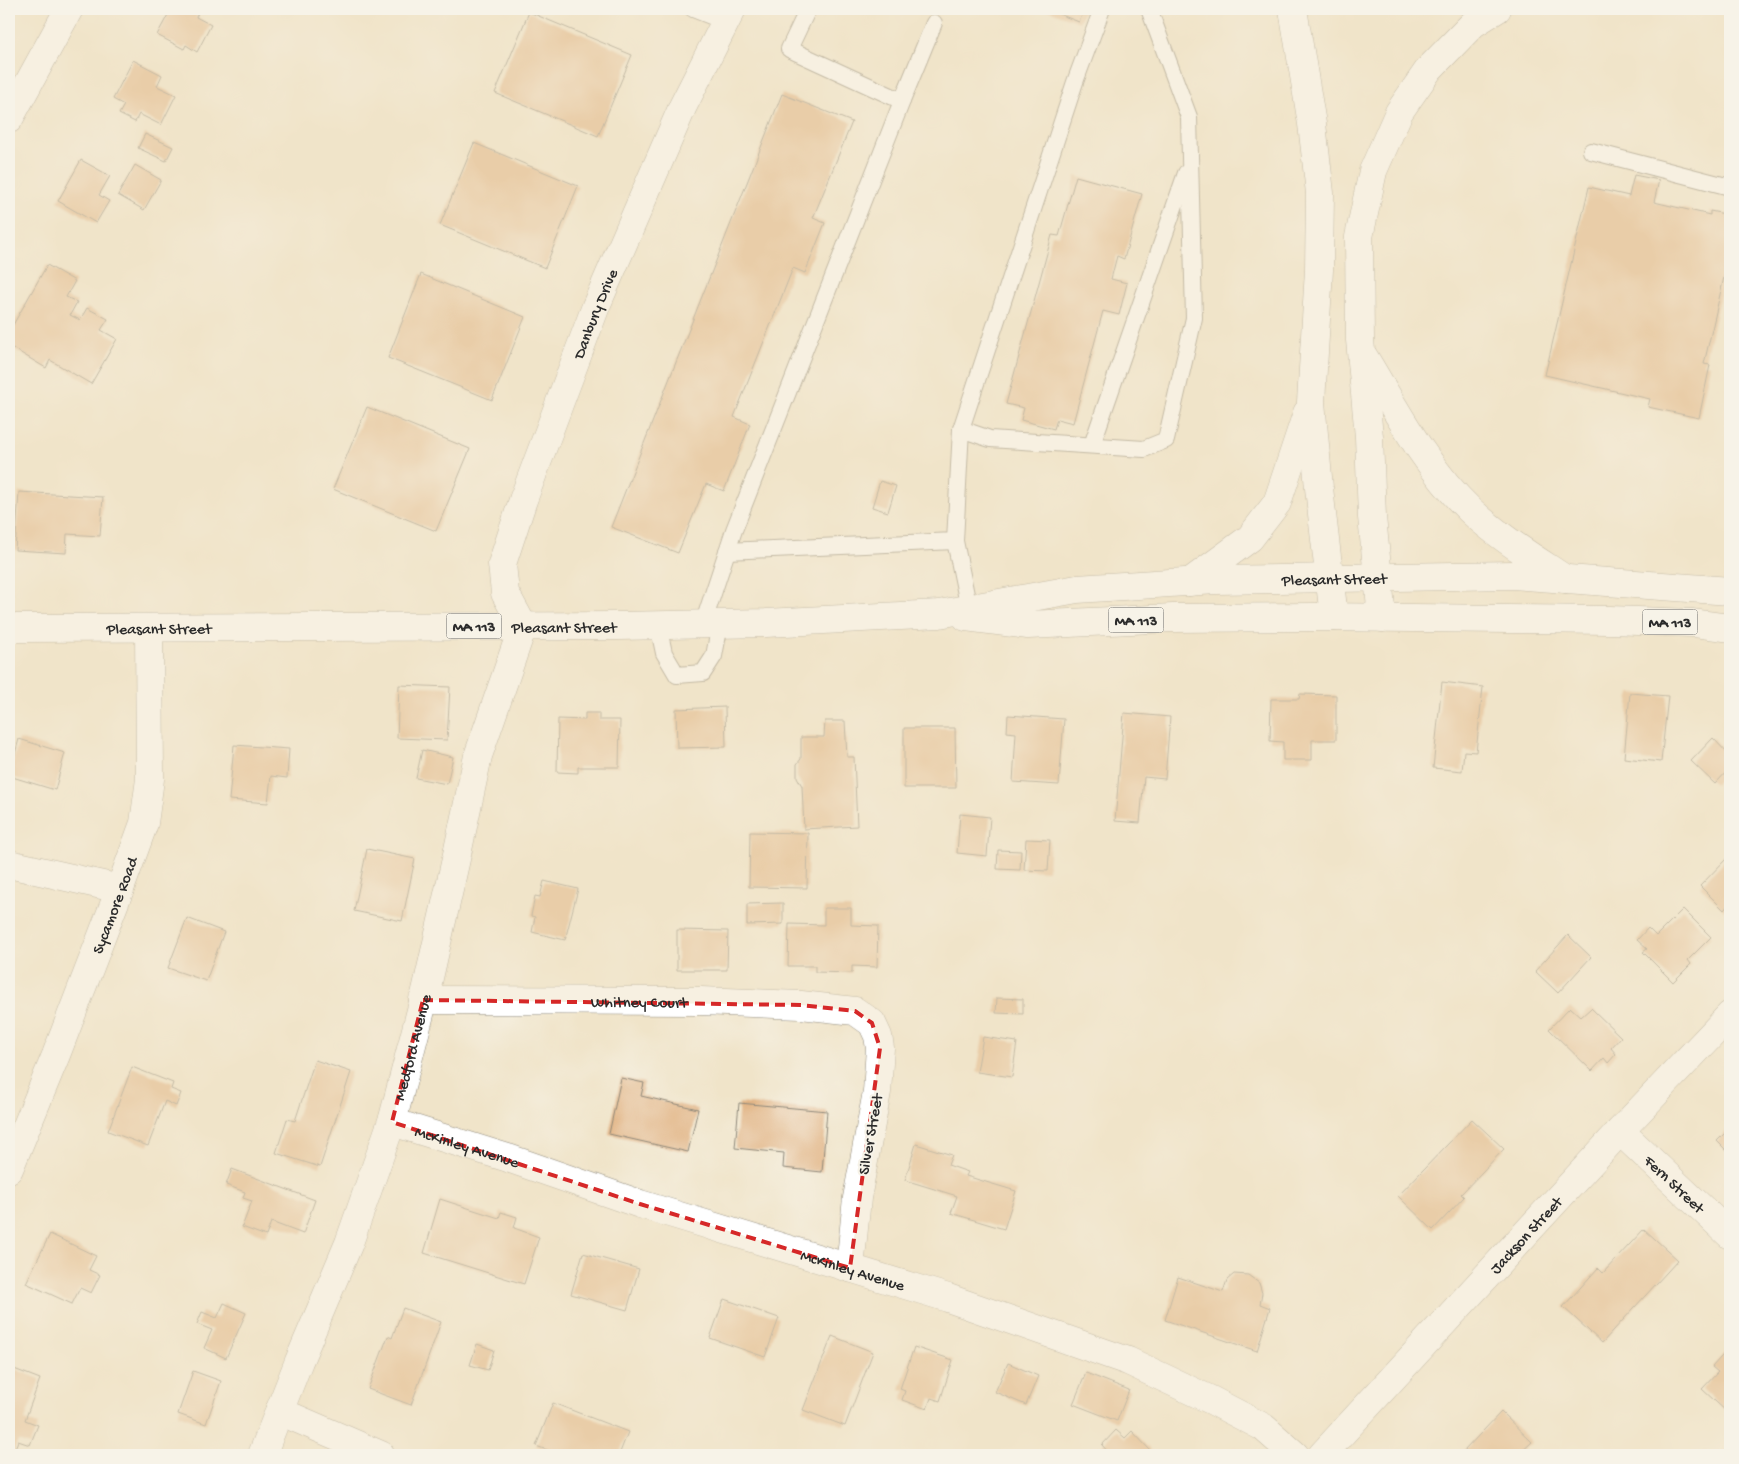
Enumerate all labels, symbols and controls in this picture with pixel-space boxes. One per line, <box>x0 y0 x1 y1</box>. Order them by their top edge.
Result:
street label: Danbury Drive <box>571 266 624 363</box>
street label: Pleasant Street <box>1281 571 1388 592</box>
road number: MA 113 <box>1108 608 1164 632</box>
road number: MA 113 <box>1642 610 1698 634</box>
road number: MA 113 <box>446 614 502 638</box>
street label: Pleasant Street <box>511 620 618 639</box>
street label: Pleasant Street <box>106 621 213 641</box>
street label: Sycamore Road <box>90 854 144 957</box>
street label: Medford Avenue <box>392 992 438 1103</box>
street label: Whitney Court <box>591 995 689 1014</box>
street label: Silver Street <box>856 1091 889 1177</box>
street label: McKinley Avenue <box>412 1124 522 1174</box>
street label: Fern Street <box>1638 1152 1708 1220</box>
street label: Jackson Street <box>1487 1193 1569 1279</box>
street label: McKinley Avenue <box>798 1248 907 1297</box>

